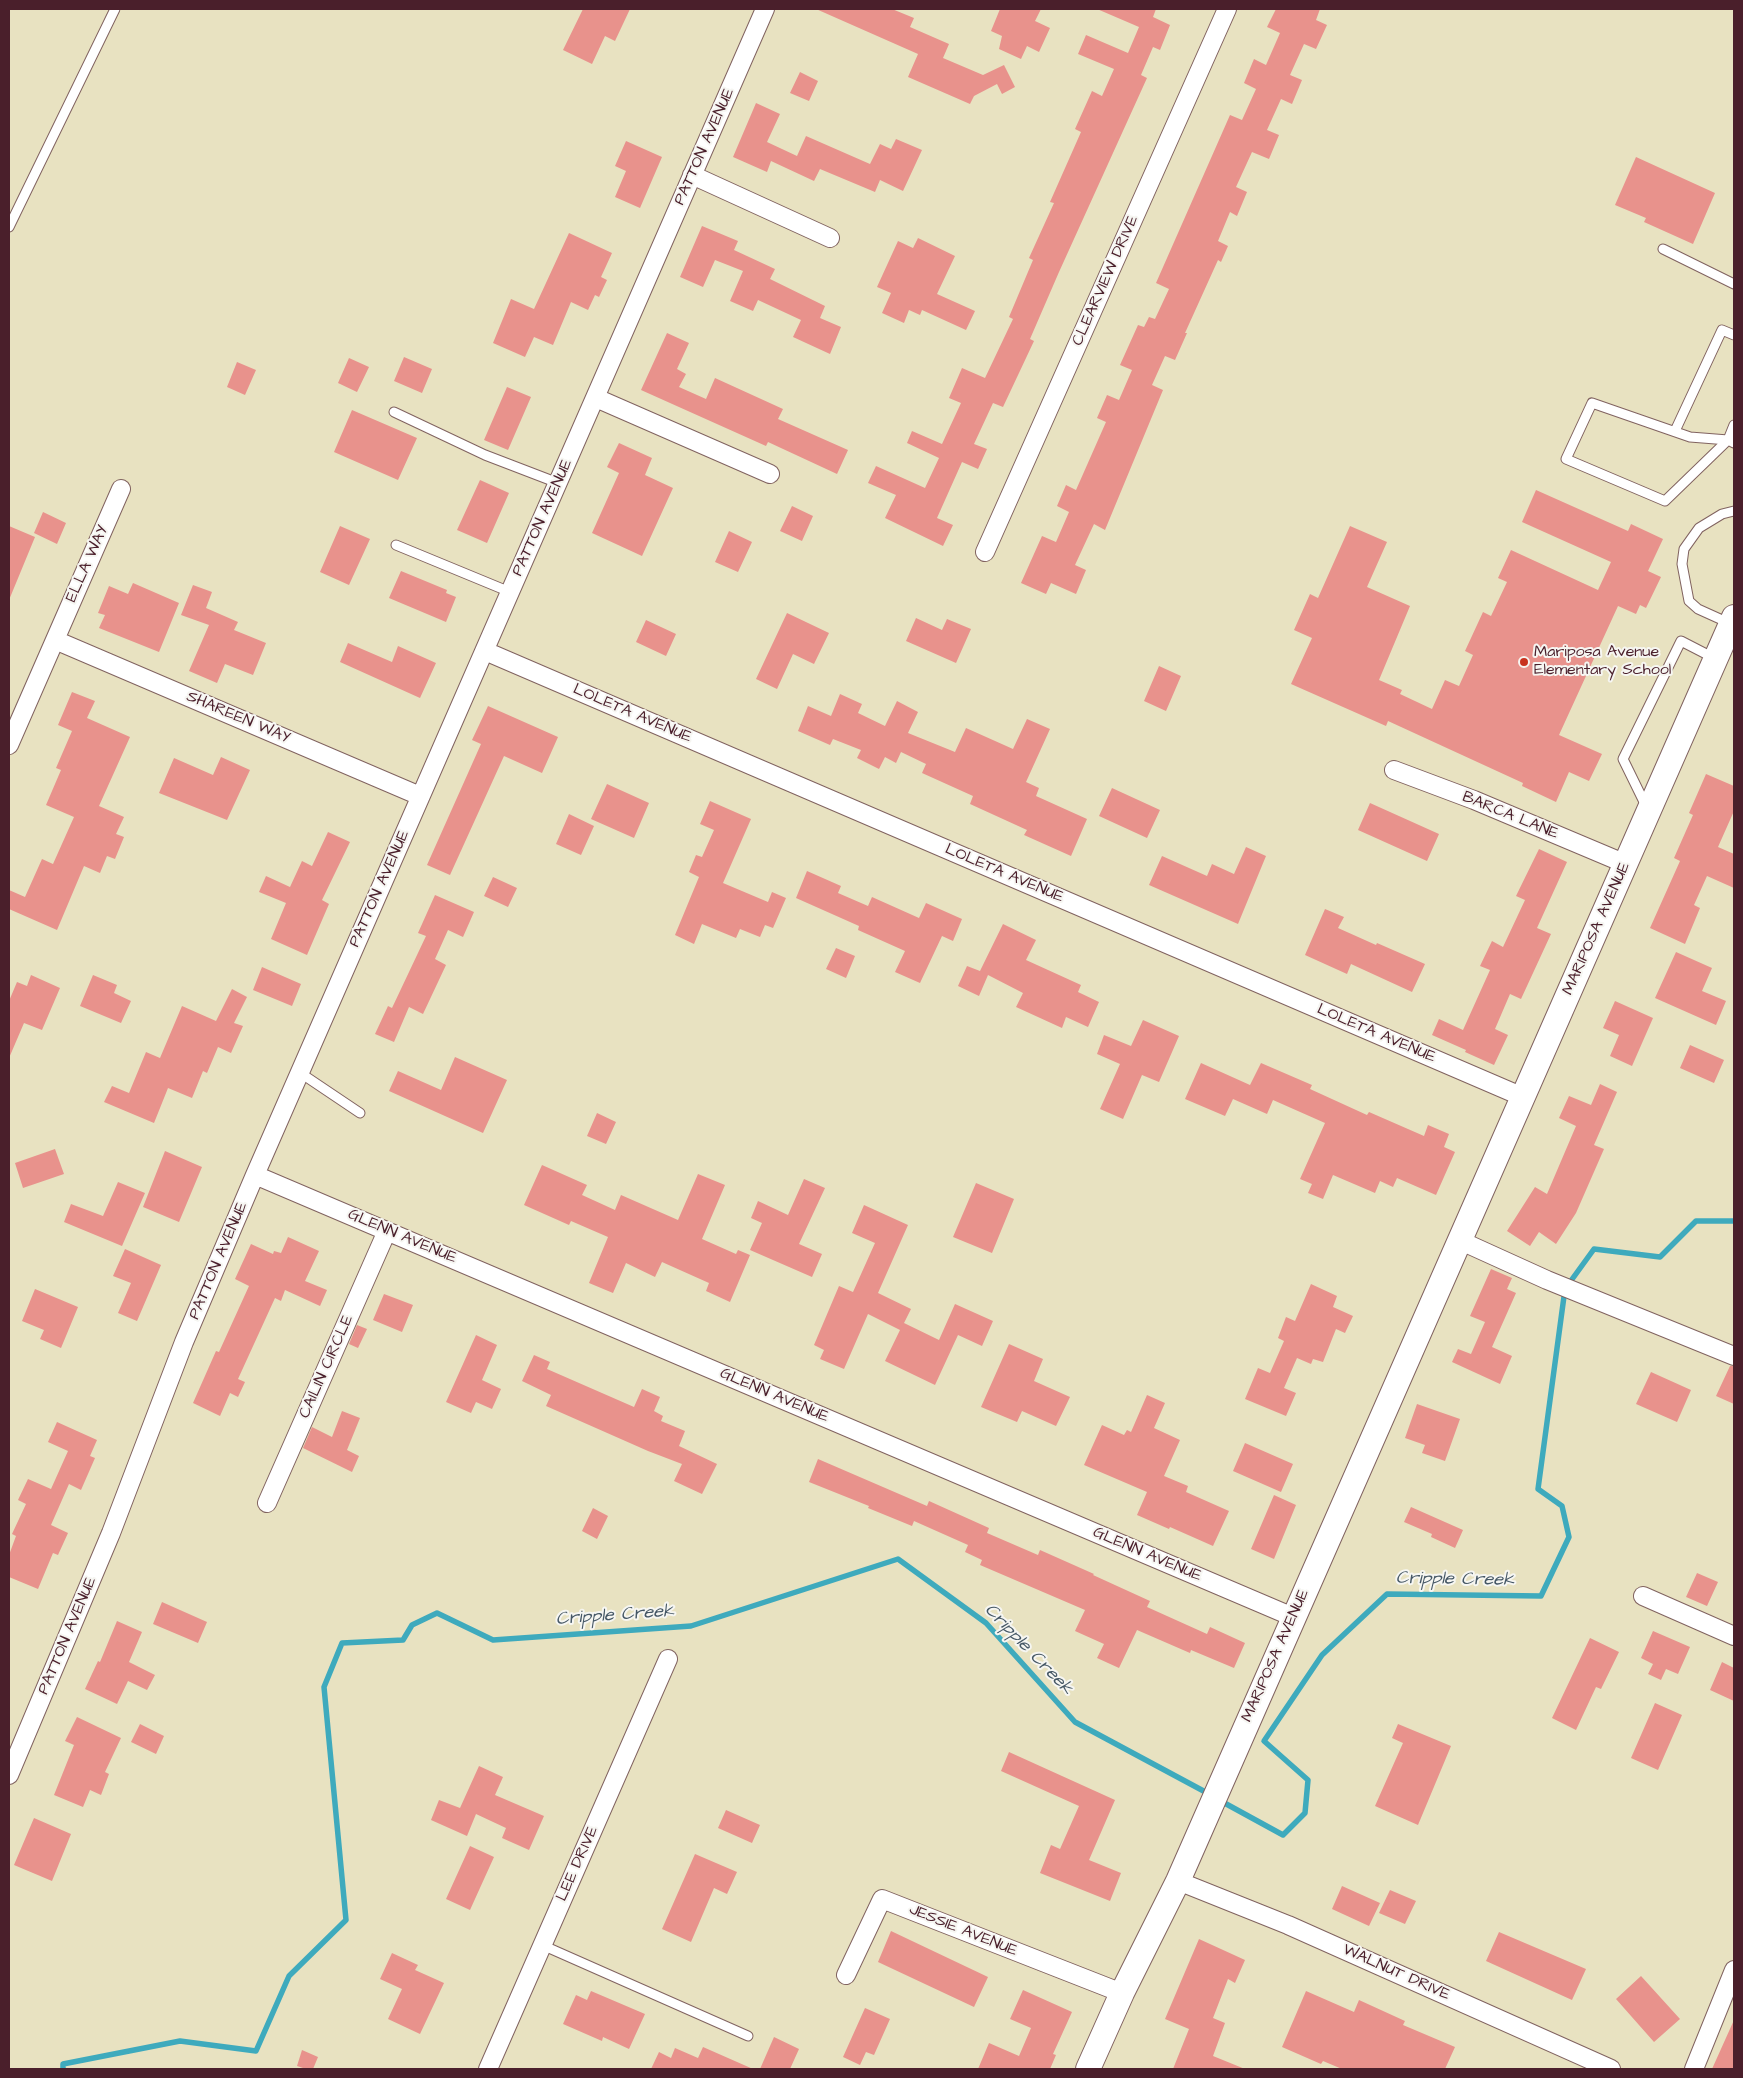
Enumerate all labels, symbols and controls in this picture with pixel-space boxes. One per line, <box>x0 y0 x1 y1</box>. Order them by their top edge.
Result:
street label: PATTON AVENUE <box>671 86 739 208</box>
street label: CLEARVIEW DRIVE <box>1069 213 1143 349</box>
street label: PATTON AVENUE <box>509 457 577 579</box>
street label: ELLA WAY <box>63 523 113 605</box>
place label: Mariposa Avenue Elementary School <box>1534 643 1671 681</box>
marker: Mariposa Avenue Elementary School <box>1518 656 1530 668</box>
street label: LOLETA AVENUE <box>570 680 694 748</box>
street label: SHAREEN WAY <box>183 688 293 748</box>
street label: BARCA LANE <box>1459 788 1561 844</box>
street label: PATTON AVENUE <box>346 828 414 950</box>
street label: LOLETA AVENUE <box>942 840 1066 908</box>
street label: MARIPOSA AVENUE <box>1559 860 1635 998</box>
street label: LOLETA AVENUE <box>1314 1000 1438 1068</box>
street label: PATTON AVENUE <box>186 1199 252 1323</box>
street label: GLENN AVENUE <box>345 1205 459 1269</box>
street label: CAILIN CIRCLE <box>296 1312 358 1422</box>
street label: GLENN AVENUE <box>717 1364 831 1428</box>
street label: GLENN AVENUE <box>1090 1523 1204 1587</box>
water label: Cripple Creek <box>1396 1568 1514 1592</box>
street label: PATTON AVENUE <box>35 1574 101 1698</box>
street label: MARIPOSA AVENUE <box>1238 1587 1314 1725</box>
water label: Cripple Creek <box>979 1600 1077 1700</box>
water label: Cripple Creek <box>555 1601 675 1631</box>
street label: LEE DRIVE <box>553 1823 603 1905</box>
street label: JESSIE AVENUE <box>906 1901 1020 1961</box>
street label: WALNUT DRIVE <box>1339 1941 1453 2005</box>

